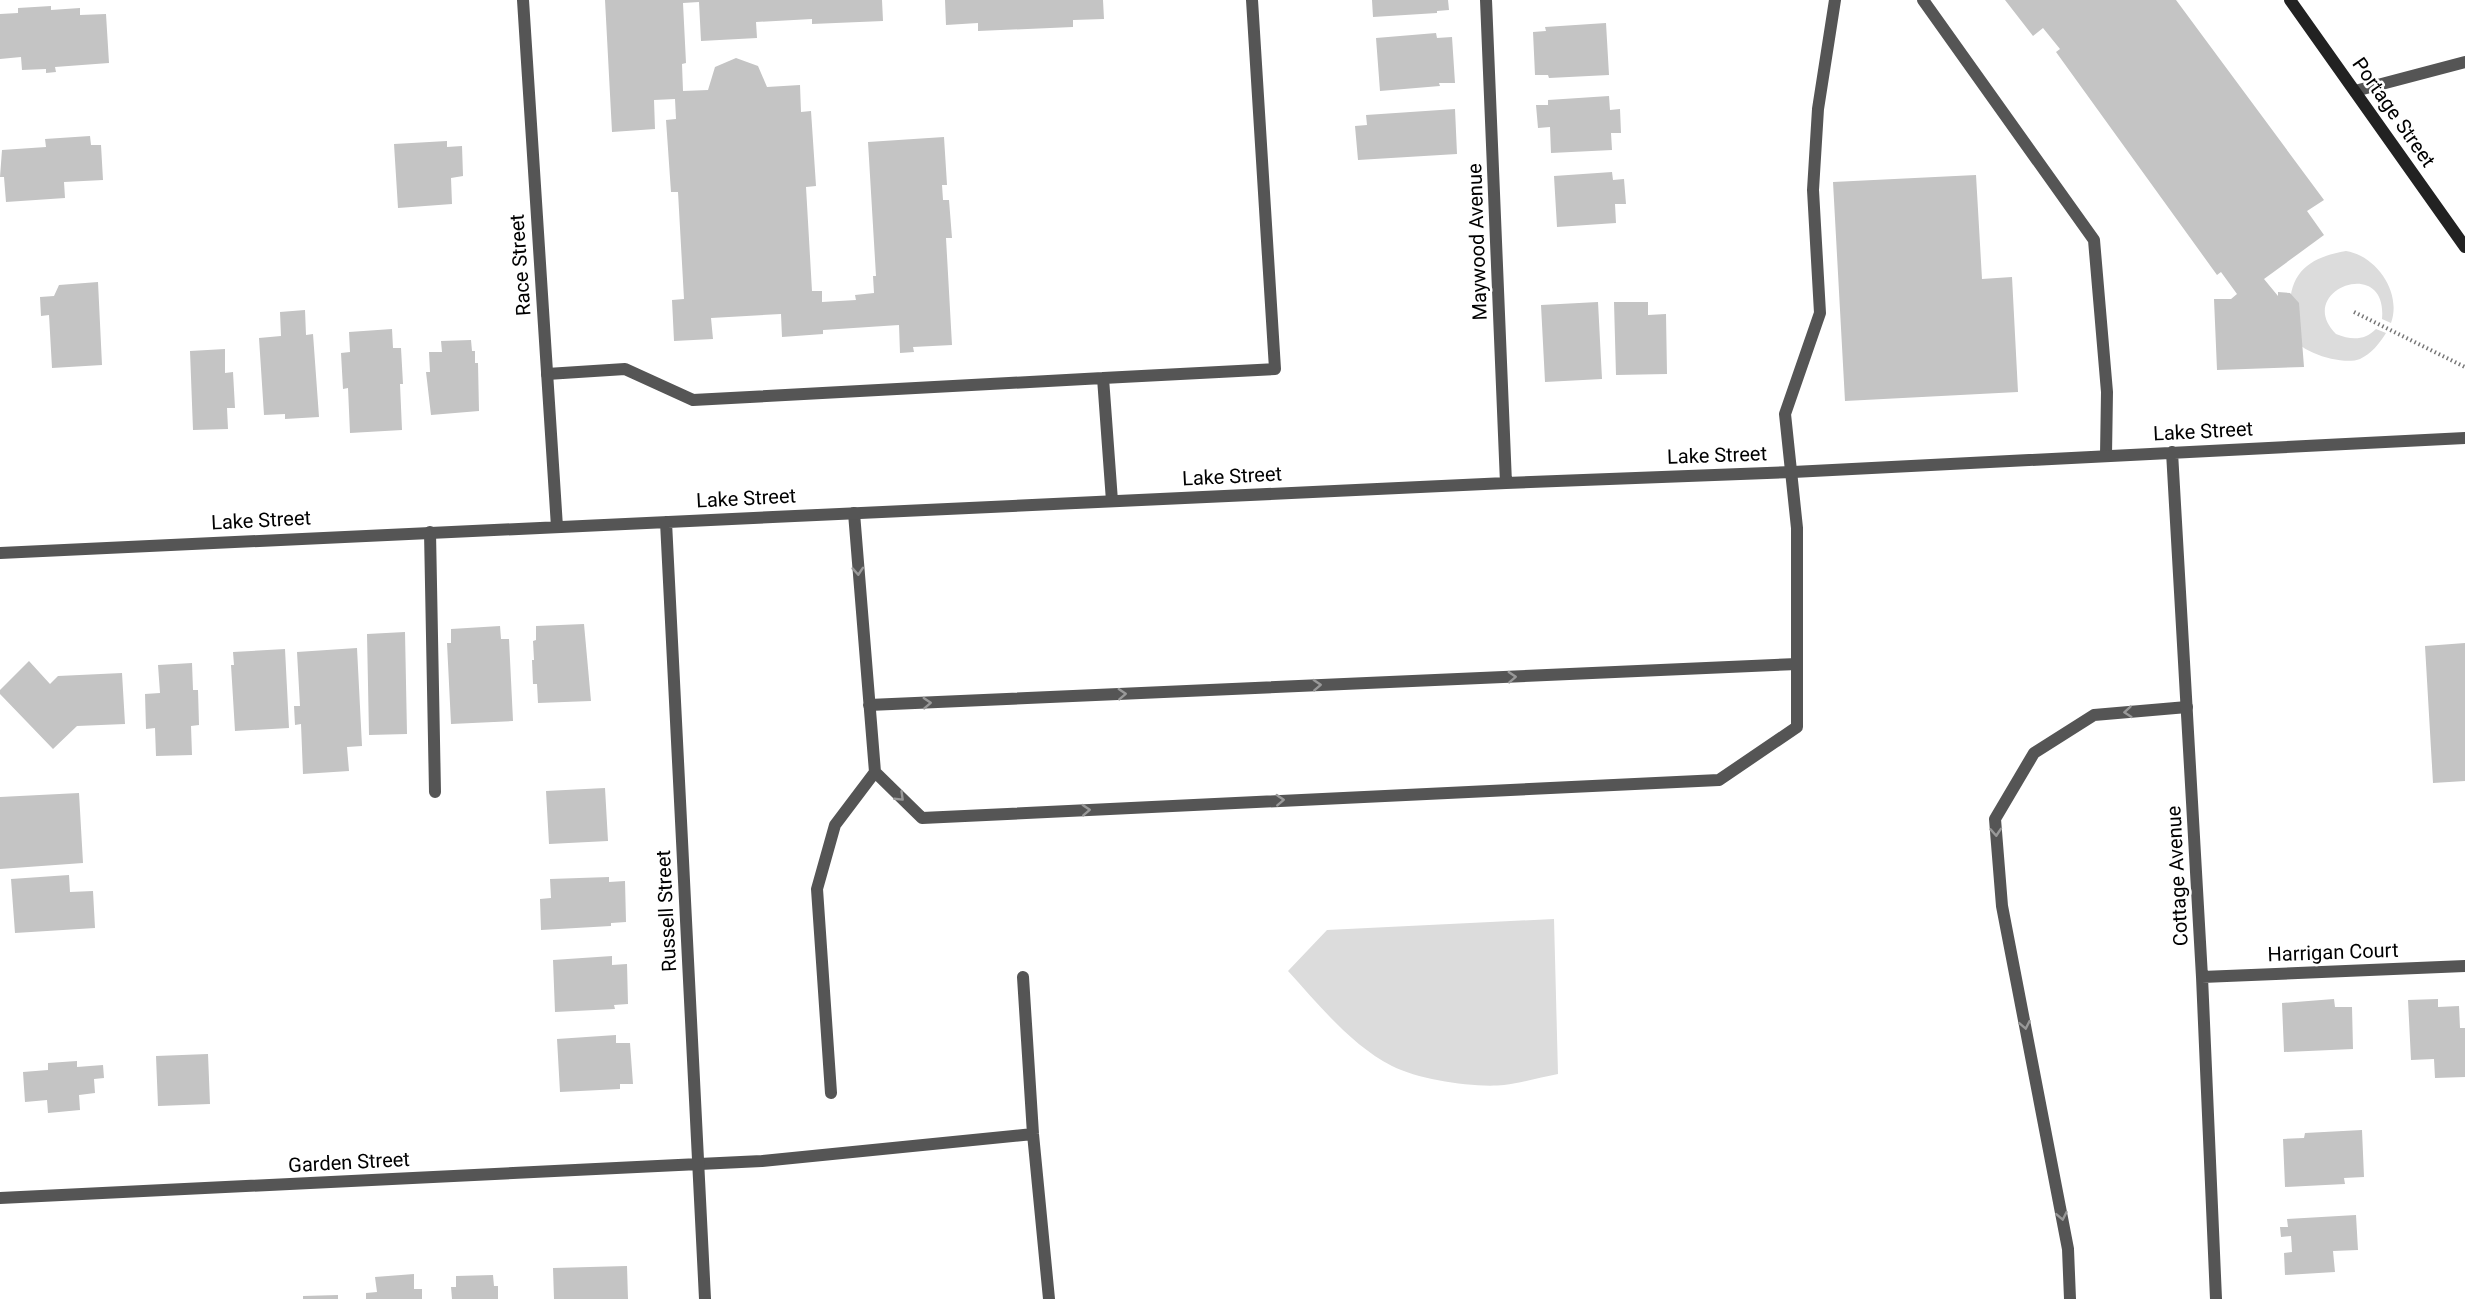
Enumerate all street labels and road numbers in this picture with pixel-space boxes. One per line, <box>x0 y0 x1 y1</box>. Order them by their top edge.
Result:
street label: Portage Street <box>2347 53 2441 171</box>
street label: Maywood Avenue <box>1462 163 1492 321</box>
street label: Race Street <box>504 213 536 317</box>
street label: Lake Street <box>2152 416 2254 446</box>
street label: Lake Street <box>1667 441 1767 469</box>
street label: Lake Street <box>1181 461 1283 491</box>
street label: Lake Street <box>695 483 797 513</box>
street label: Lake Street <box>210 505 312 535</box>
street label: Cottage Avenue <box>2161 805 2193 947</box>
street label: Russell Street <box>651 849 681 973</box>
street label: Harrigan Court <box>2267 938 2399 966</box>
street label: Garden Street <box>288 1147 410 1177</box>

